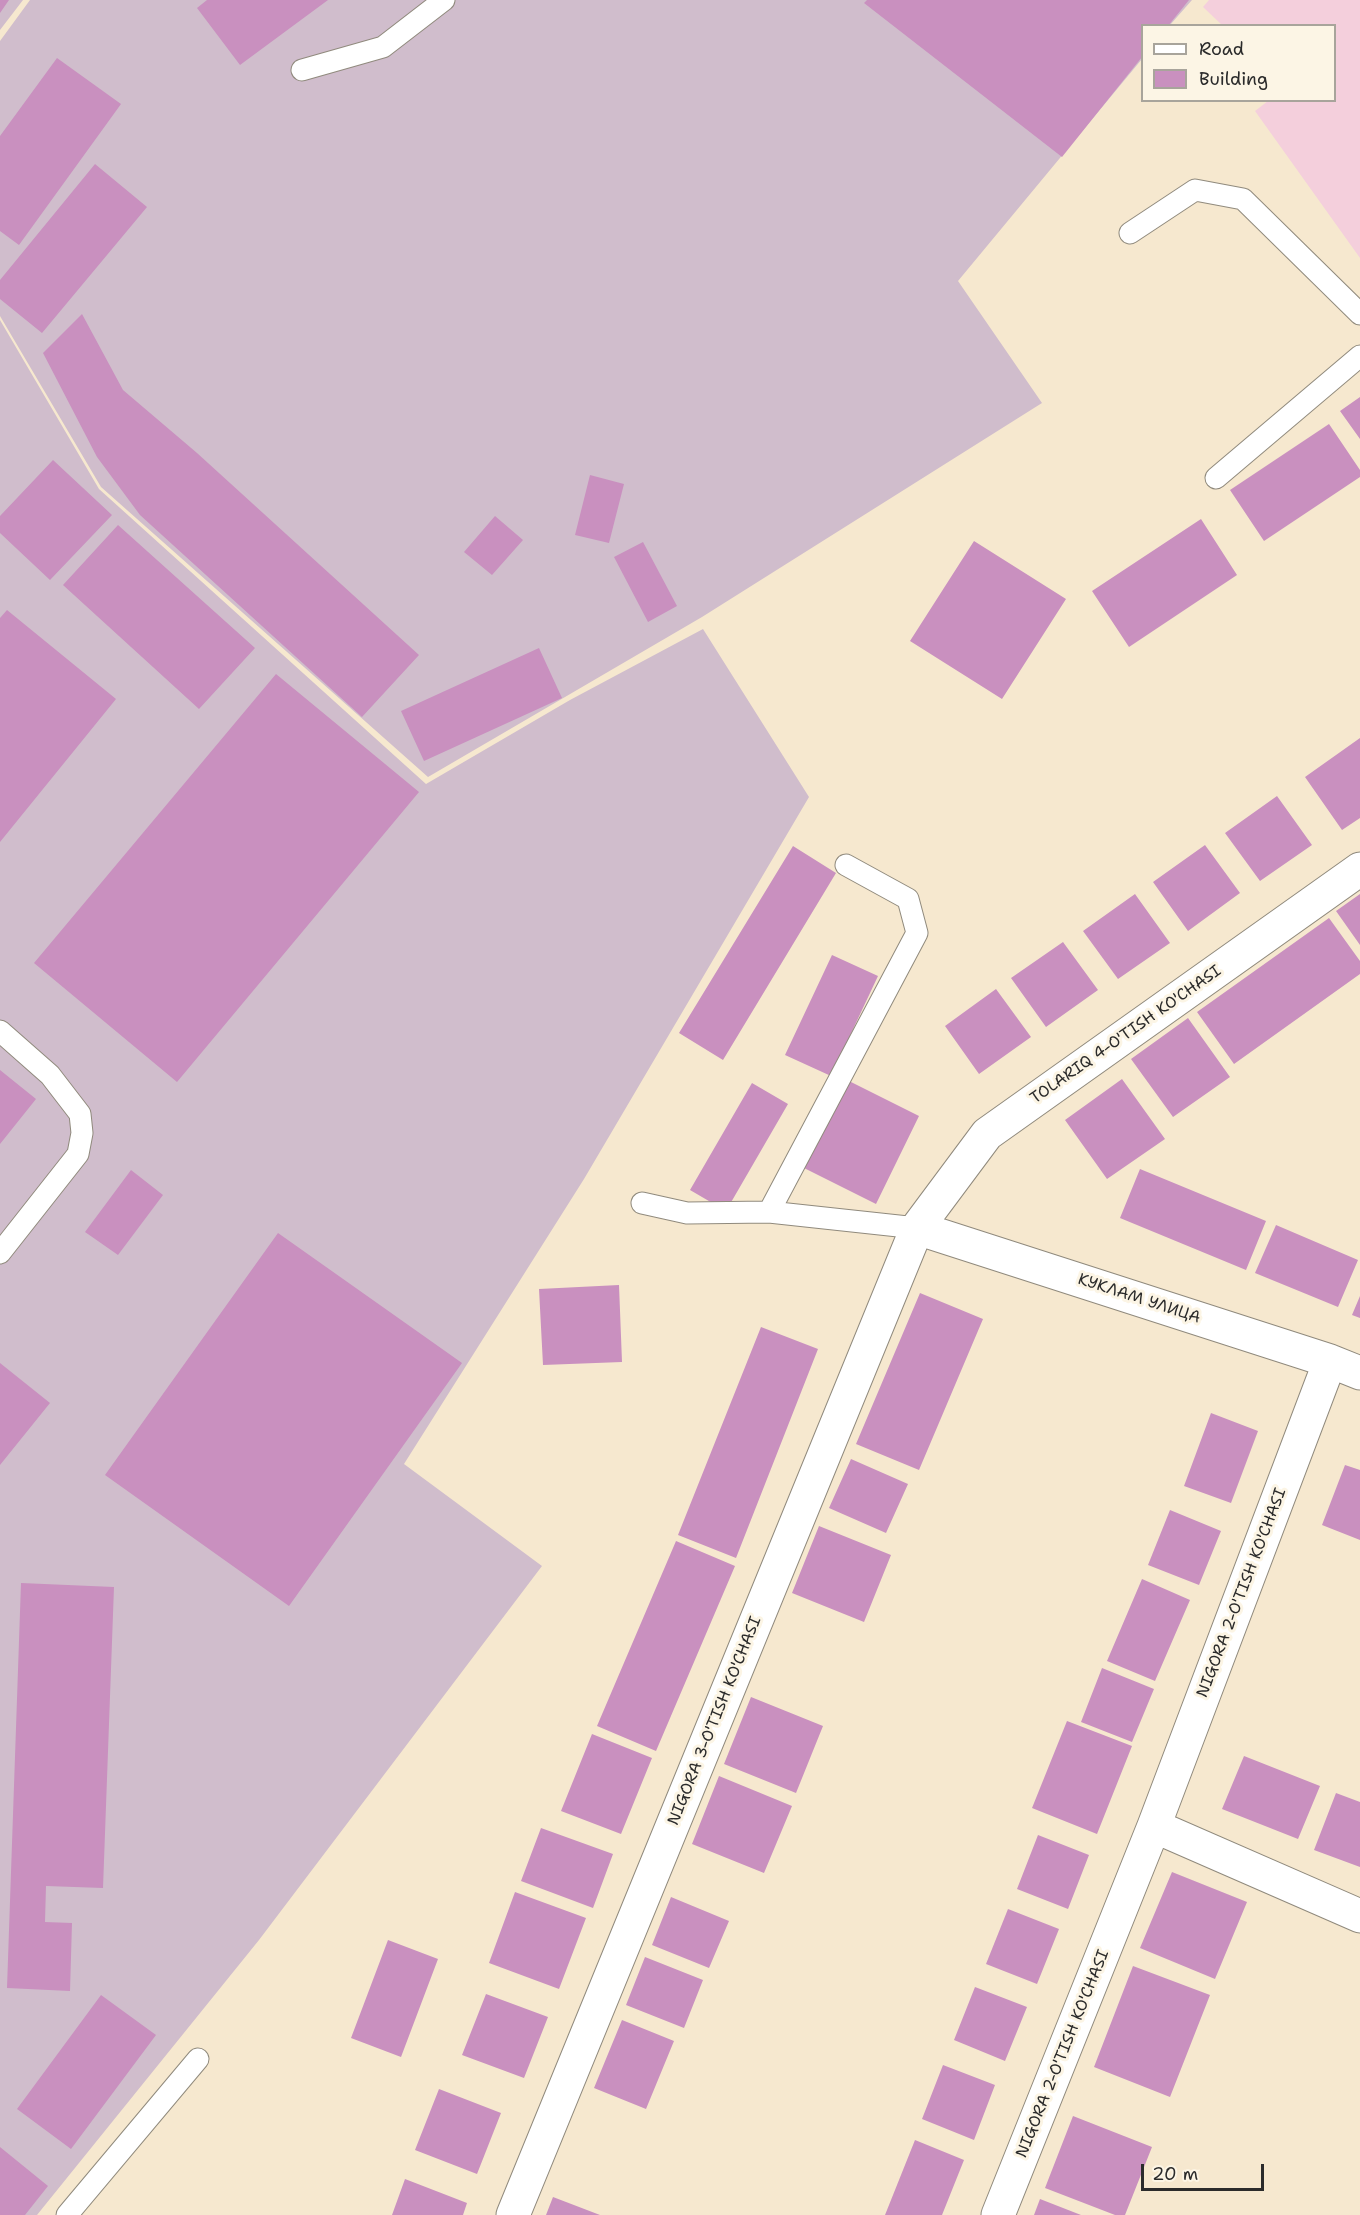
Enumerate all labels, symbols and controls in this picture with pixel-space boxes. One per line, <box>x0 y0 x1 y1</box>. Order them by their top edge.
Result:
legend <box>1141 24 1336 102</box>
text: Road <box>1199 37 1244 61</box>
text: Building <box>1199 67 1268 91</box>
street label: TOLARIQ 4-O'TISH KO'CHASI <box>1027 962 1225 1108</box>
street label: КУКЛАМ УЛИЦА <box>1075 1270 1203 1328</box>
street label: NIGORA 2-O'TISH KO'CHASI <box>1193 1486 1291 1700</box>
street label: NIGORA 3-O'TISH KO'CHASI <box>664 1614 766 1828</box>
street label: NIGORA 2-O'TISH KO'CHASI <box>1012 1947 1114 2161</box>
scale bar <box>1144 2152 1267 2190</box>
text: 20 m <box>1152 2162 1198 2186</box>

